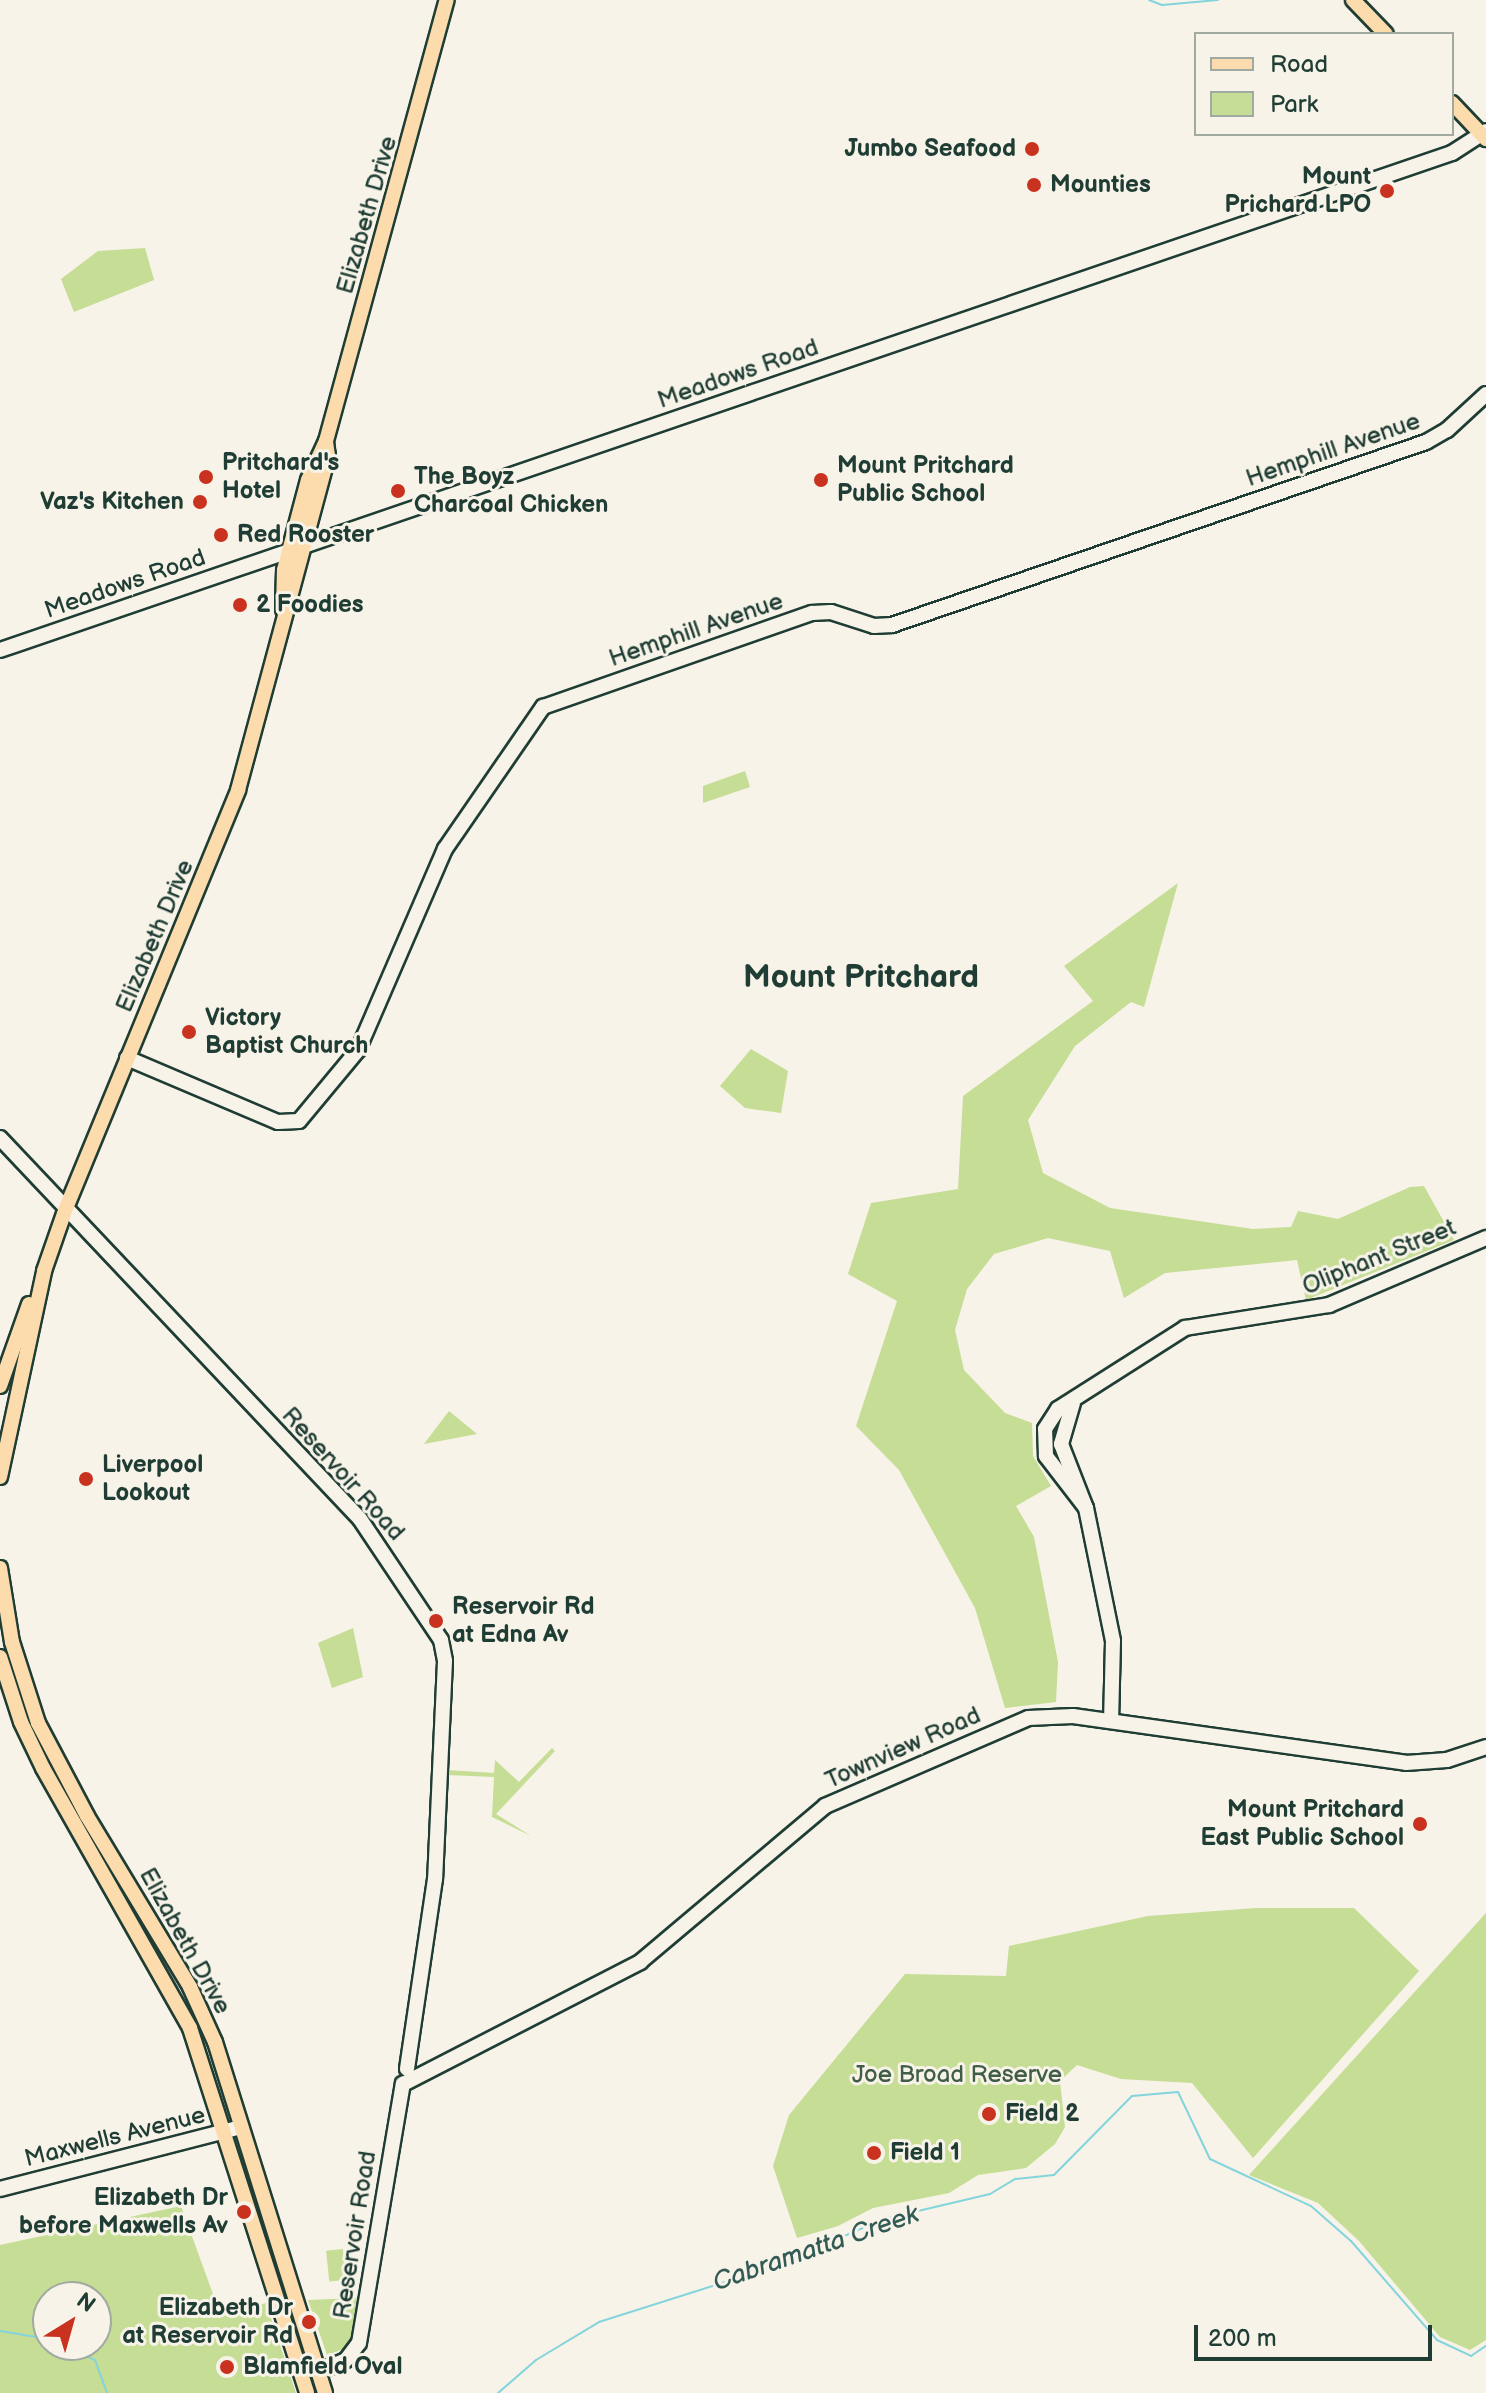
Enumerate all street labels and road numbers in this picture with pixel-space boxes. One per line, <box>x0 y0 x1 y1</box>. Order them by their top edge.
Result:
street label: Elizabeth Drive <box>331 133 403 297</box>
street label: Meadows Road <box>654 333 822 415</box>
street label: Hemphill Avenue <box>1242 407 1424 493</box>
street label: Meadows Road <box>41 543 209 625</box>
street label: Hemphill Avenue <box>605 587 787 673</box>
street label: Elizabeth Drive <box>110 855 200 1017</box>
street label: Oliphant Street <box>1298 1213 1460 1301</box>
street label: Reservoir Road <box>276 1401 410 1547</box>
street label: Townview Road <box>821 1701 985 1795</box>
street label: Elizabeth Drive <box>133 1863 237 2019</box>
street label: Maxwells Avenue <box>22 2101 208 2173</box>
street label: Reservoir Road <box>327 2149 383 2321</box>

